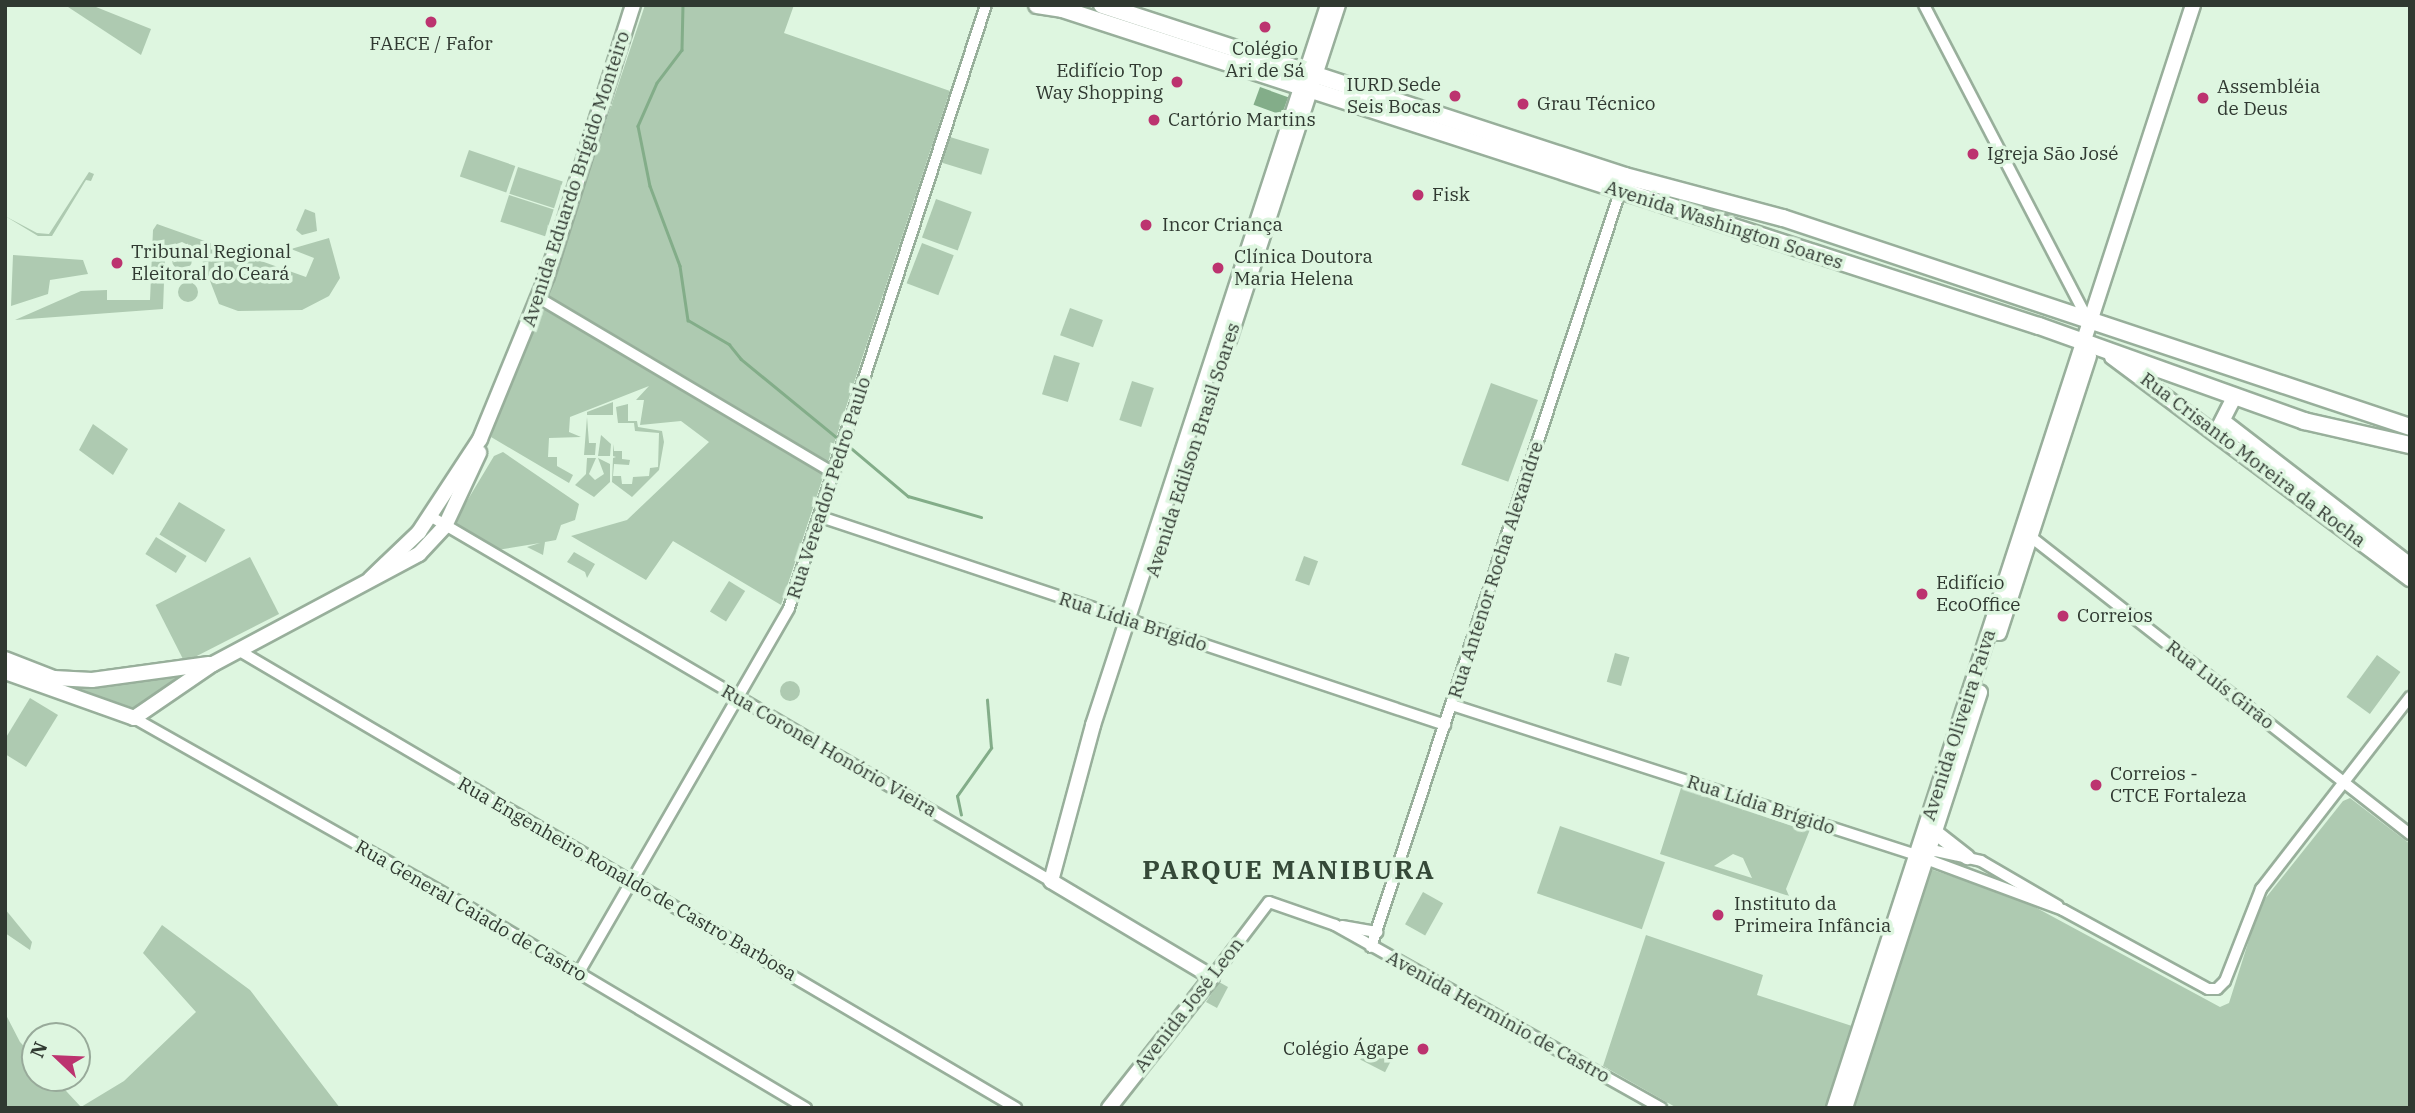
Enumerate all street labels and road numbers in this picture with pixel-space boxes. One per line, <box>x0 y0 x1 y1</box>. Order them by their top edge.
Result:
street label: Avenida Eduardo Brígido Monteiro <box>517 28 635 330</box>
street label: Avenida Washington Soares <box>1602 176 1846 274</box>
street label: Avenida Edilson Brasil Soares <box>1141 320 1245 580</box>
street label: Rua Crisanto Moreira da Rocha <box>2136 368 2370 552</box>
street label: Rua Vereador Pedro Paulo <box>782 374 876 602</box>
street label: Rua Antenor Rocha Alexandre <box>1444 439 1548 701</box>
street label: Rua Lídia Brígido <box>1056 587 1210 657</box>
street label: Avenida Oliveira Paiva <box>1917 626 2001 824</box>
street label: Rua Luís Girão <box>2161 636 2279 734</box>
street label: Rua Coronel Honório Vieira <box>717 680 941 822</box>
street label: Rua Lídia Brígido <box>1684 770 1838 840</box>
street label: Rua Engenheiro Ronaldo de Castro Barbosa <box>454 772 800 986</box>
street label: Rua General Caiado de Castro <box>351 835 591 987</box>
street label: Avenida José Leon <box>1129 933 1249 1077</box>
street label: Avenida Hermínio de Castro <box>1382 946 1614 1088</box>

